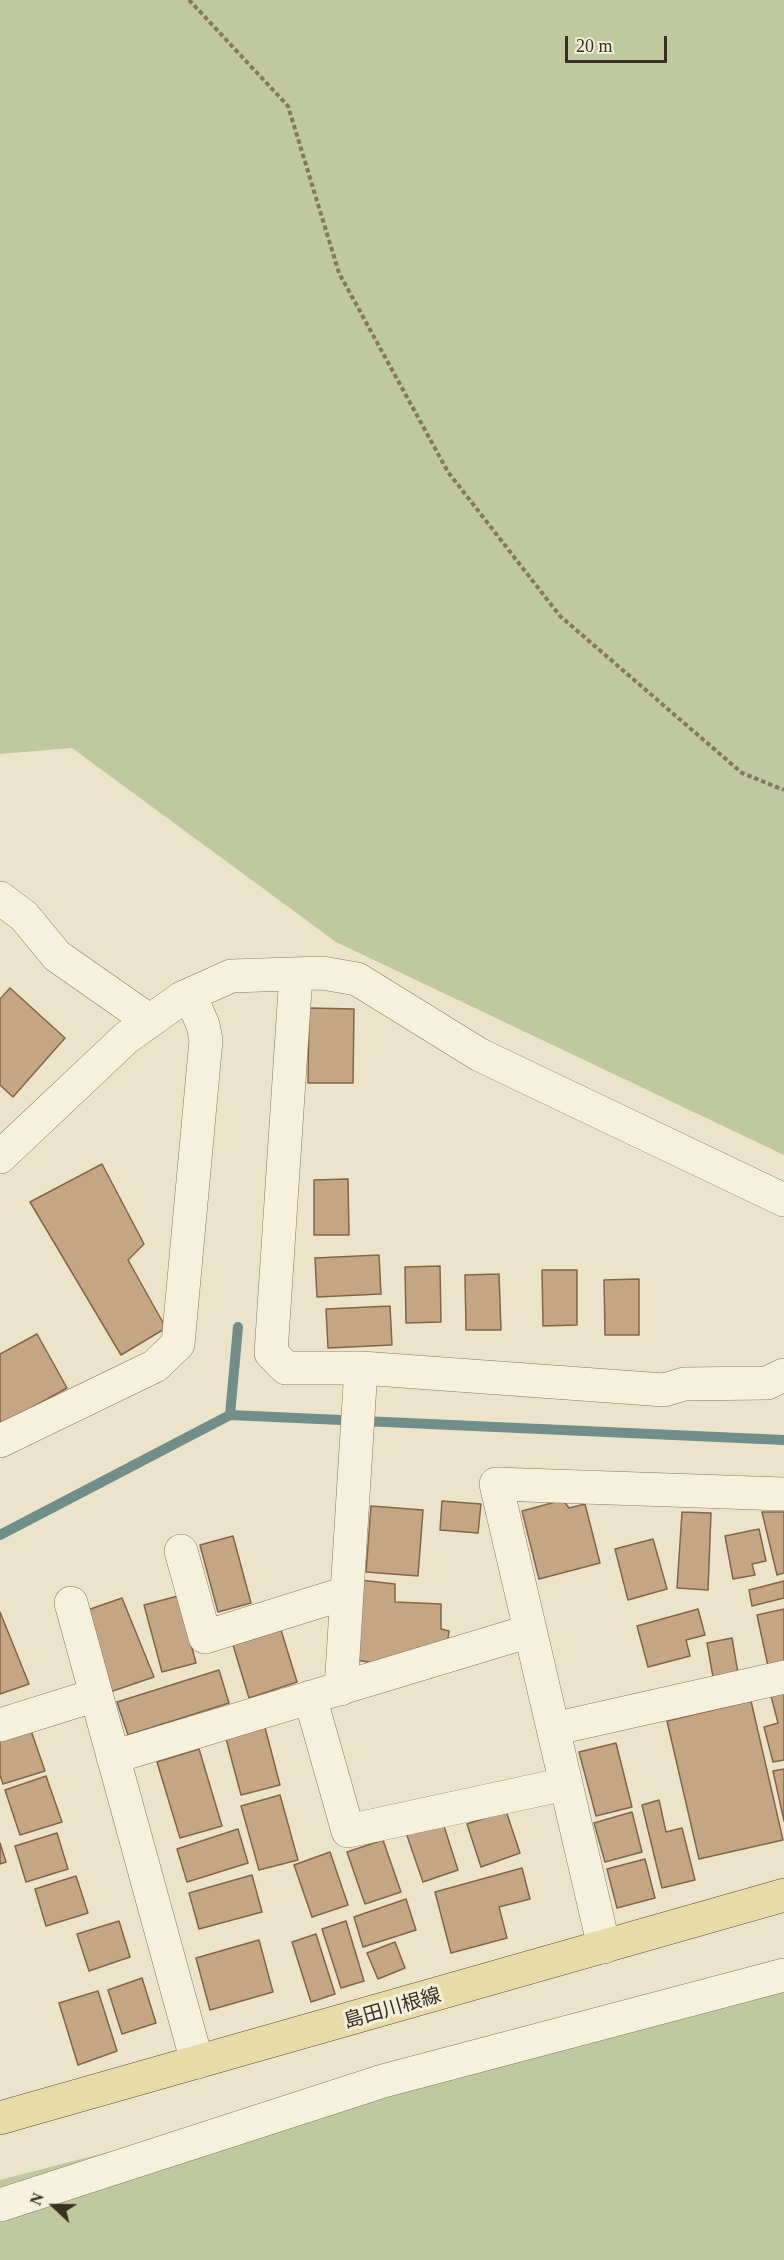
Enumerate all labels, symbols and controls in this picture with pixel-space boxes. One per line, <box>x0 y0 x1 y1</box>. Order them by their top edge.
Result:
scale bar <box>568 24 670 62</box>
text: 20 m <box>576 36 613 56</box>
street label: 島田川根線 <box>341 1982 443 2032</box>
north arrow <box>24 2176 84 2236</box>
text: N <box>27 2191 47 2208</box>

